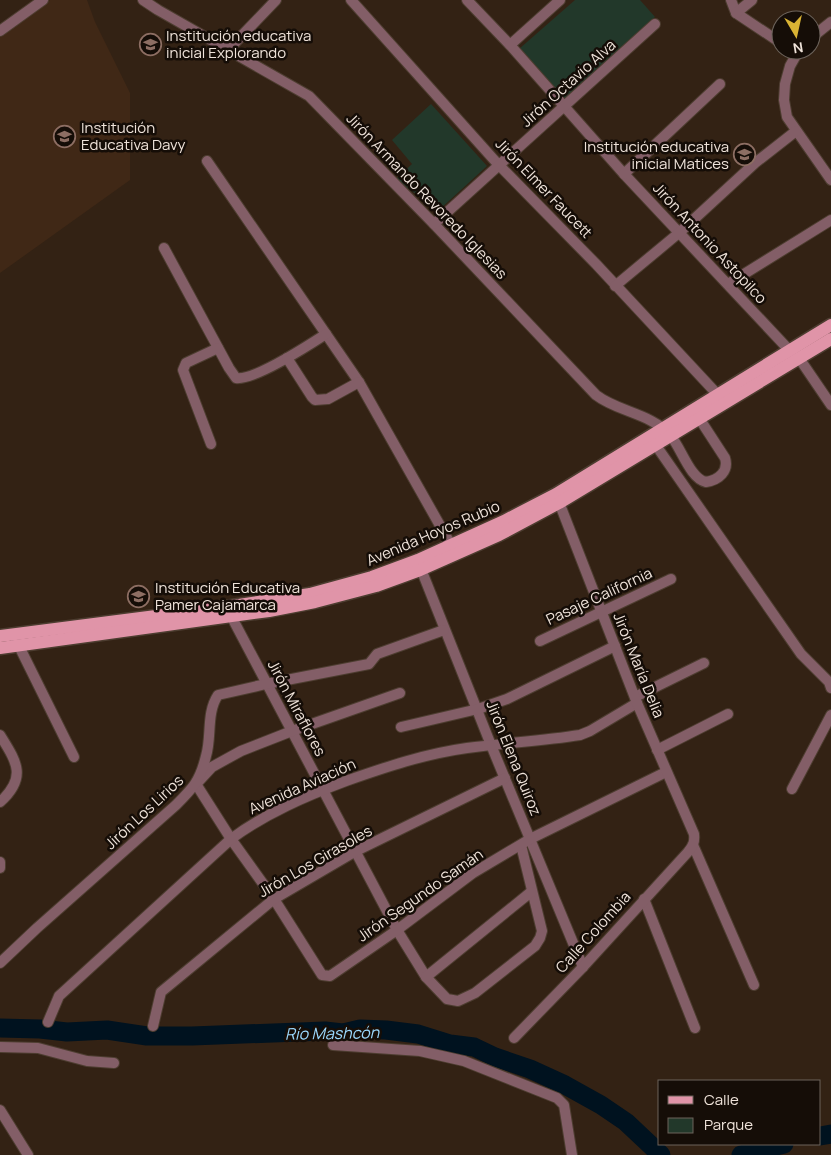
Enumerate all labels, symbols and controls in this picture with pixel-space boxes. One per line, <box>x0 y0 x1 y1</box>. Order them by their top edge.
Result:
north arrow <box>771 10 821 60</box>
place label: Institución educativa inicial Explorando <box>166 25 311 63</box>
school or university icon: Institución educativa inicial Explorando <box>138 32 162 56</box>
street label: Jirón Octavio Alva <box>516 35 620 131</box>
text: N <box>792 38 805 59</box>
street label: Jirón Armando Revoredo Iglesias <box>342 108 512 284</box>
place label: Institución Educativa Davy <box>81 117 186 155</box>
school or university icon: Institución Educativa Davy <box>53 124 77 148</box>
street label: Jirón Elmer Faucett <box>491 134 597 242</box>
place label: Institución educativa inicial Matices <box>584 136 729 174</box>
school or university icon: Institución educativa inicial Matices <box>733 143 757 167</box>
street label: Jirón Antonio Astopilco <box>648 178 772 308</box>
street label: Avenida Hoyos Rubio <box>363 495 503 571</box>
street label: Pasaje California <box>542 562 656 630</box>
place label: Institución Educativa Pamer Cajamarca <box>155 577 300 615</box>
school or university icon: Institución Educativa Pamer Cajamarca <box>127 584 151 608</box>
street label: Jirón María Delia <box>608 609 670 721</box>
street label: Jirón Miraflores <box>263 656 331 760</box>
street label: Jirón Elena Quiroz <box>481 697 547 819</box>
street label: Avenida Aviación <box>245 753 359 819</box>
street label: Jirón Los Lirios <box>100 770 188 854</box>
street label: Jirón Los Girasoles <box>254 820 376 902</box>
street label: Jirón Segundo Samán <box>353 843 487 946</box>
street label: Calle Colombia <box>551 887 635 977</box>
water label: Río Mashcón <box>285 1021 380 1045</box>
legend <box>658 1080 821 1145</box>
text: Calle <box>704 1089 739 1110</box>
text: Parque <box>704 1114 753 1135</box>

